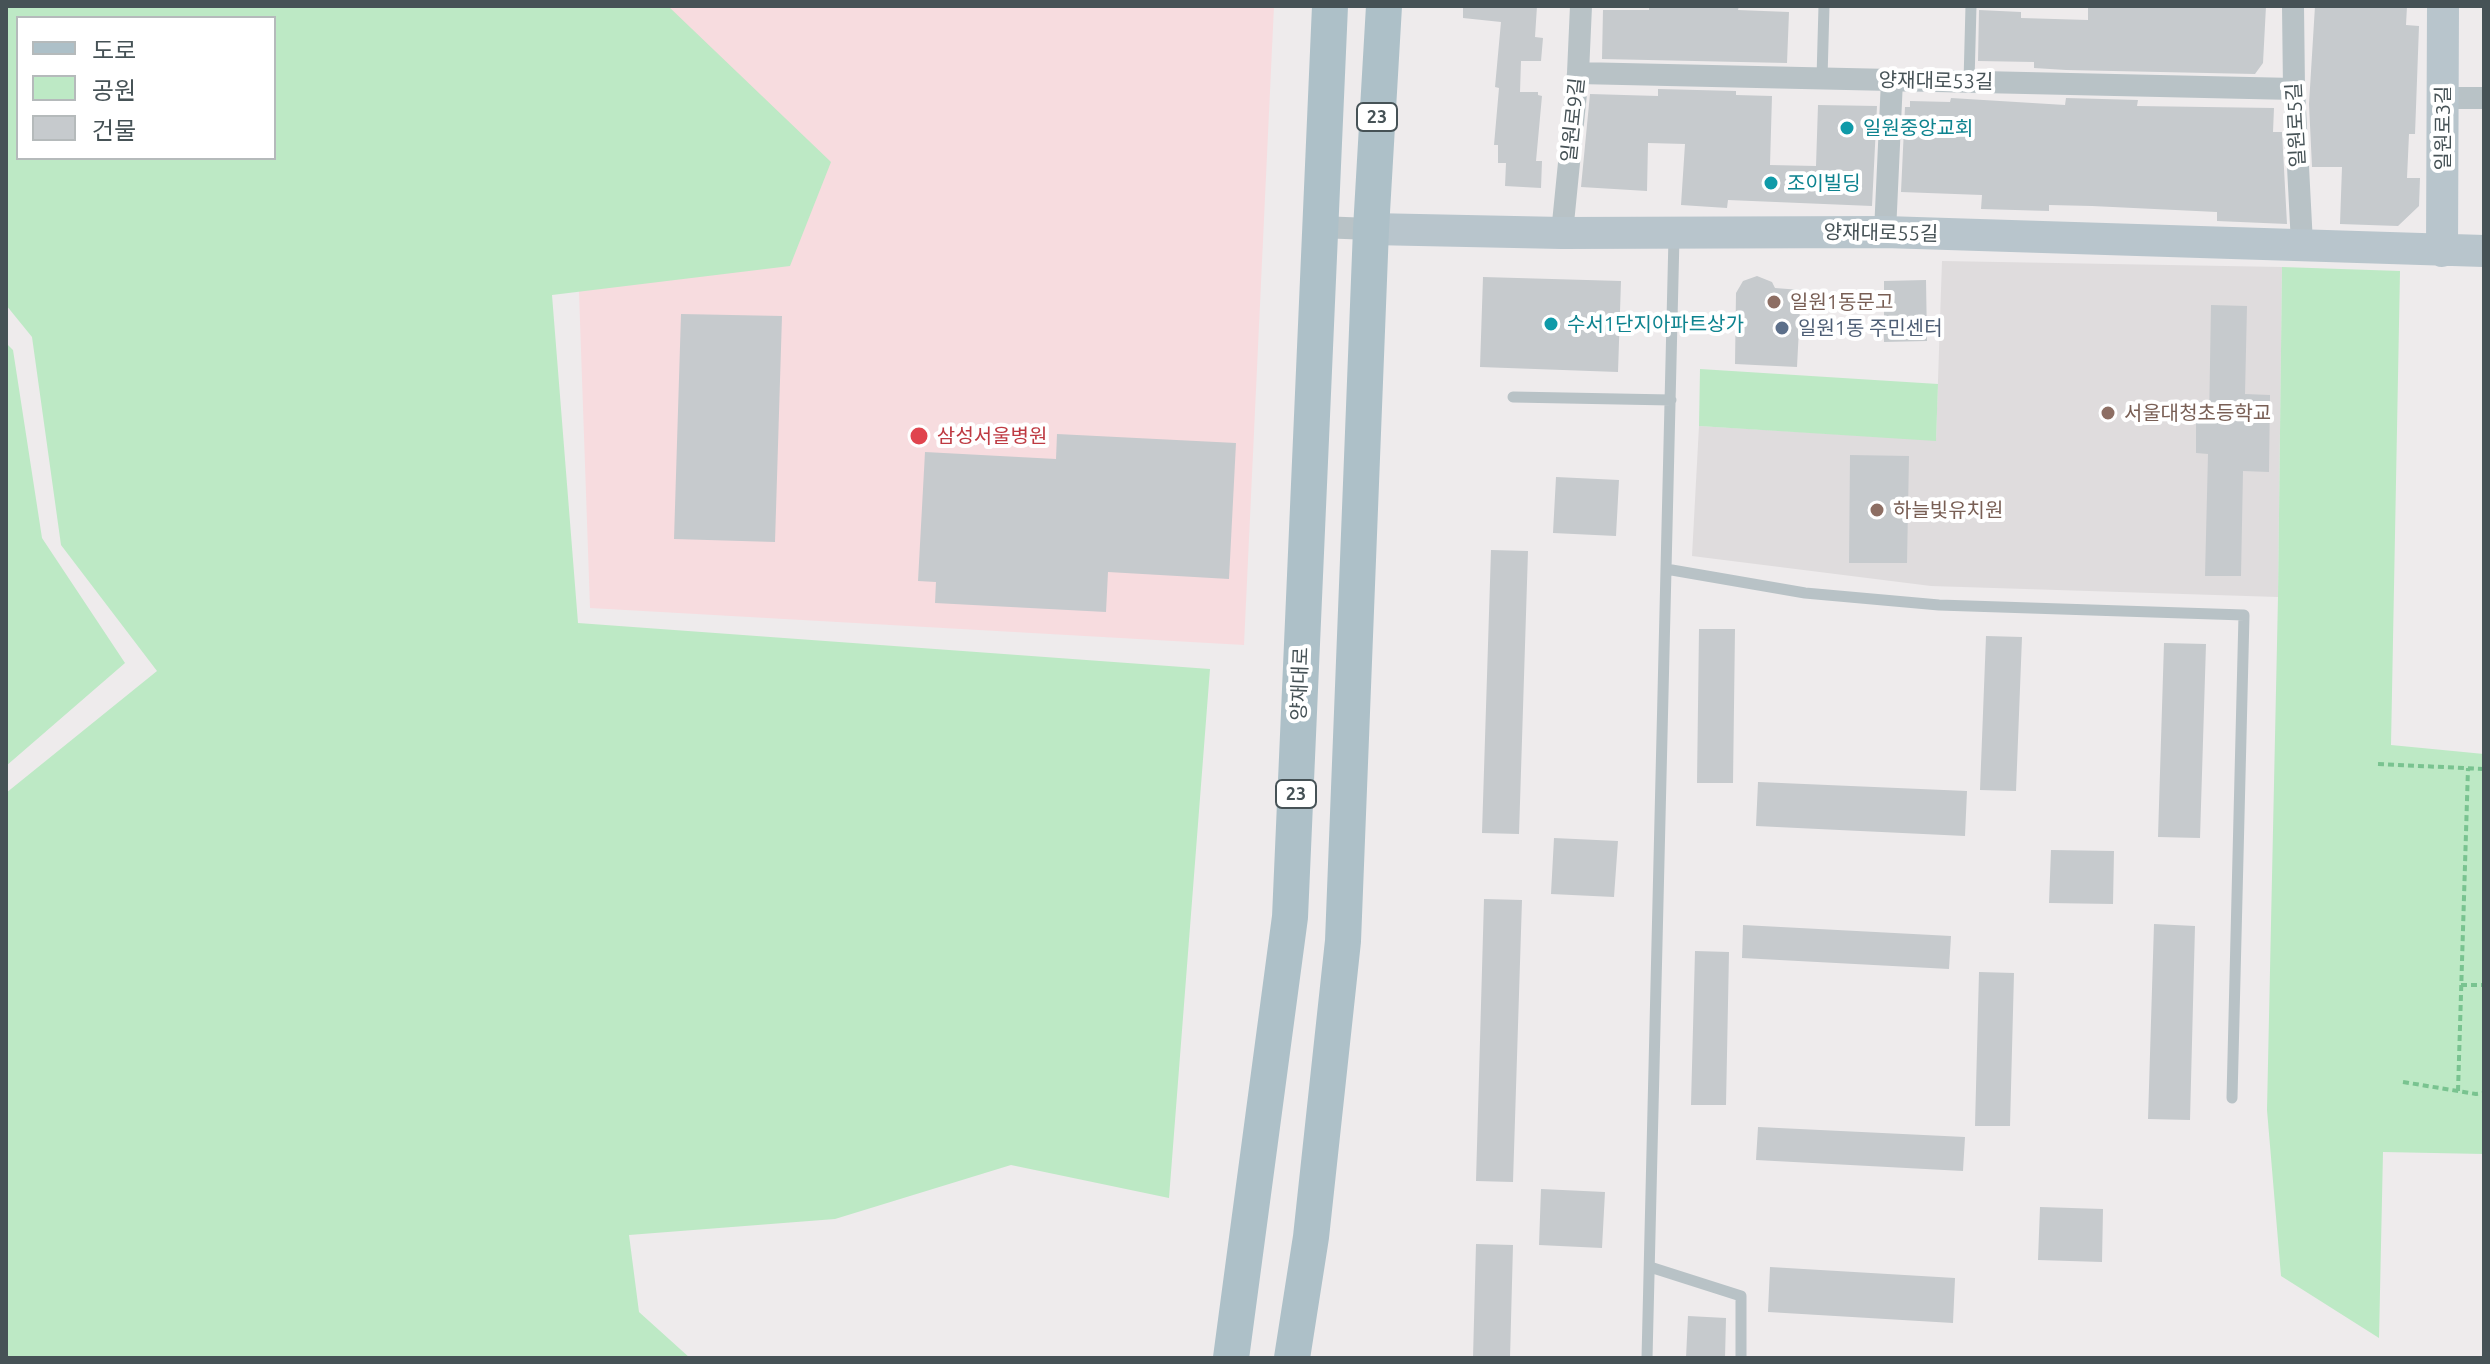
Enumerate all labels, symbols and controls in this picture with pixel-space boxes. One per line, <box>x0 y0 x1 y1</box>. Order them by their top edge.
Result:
legend <box>16 16 276 160</box>
text: 도로 <box>92 37 136 64</box>
street label: 양재대로53길 <box>1879 68 1993 94</box>
text: 공원 <box>92 77 136 104</box>
street label: 일원로9길 <box>1557 77 1589 163</box>
street label: 일원로5길 <box>2282 82 2310 168</box>
street label: 일원로3길 <box>2431 86 2455 170</box>
road number: 23 <box>1357 103 1397 131</box>
place label: 일원중앙교회 <box>1863 116 1973 140</box>
text: 건물 <box>92 117 136 144</box>
marker: 일원중앙교회 <box>1838 119 1856 137</box>
place label: 조이빌딩 <box>1787 171 1861 195</box>
marker: 조이빌딩 <box>1762 174 1780 192</box>
street label: 양재대로55길 <box>1824 220 1938 246</box>
place label: 일원1동문고 <box>1790 290 1893 314</box>
marker: 일원1동문고 <box>1765 293 1783 311</box>
place label: 수서1단지아파트상가 <box>1567 312 1744 336</box>
marker: 수서1단지아파트상가 <box>1542 315 1560 333</box>
place label: 일원1동 주민센터 <box>1798 316 1943 340</box>
marker: 일원1동 주민센터 <box>1773 319 1791 337</box>
place label: 서울대청초등학교 <box>2124 401 2271 425</box>
marker: 서울대청초등학교 <box>2099 404 2117 422</box>
place label: 삼성서울병원 <box>937 424 1047 448</box>
marker: 삼성서울병원 <box>908 425 930 447</box>
place label: 하늘빛유치원 <box>1893 498 2003 522</box>
marker: 하늘빛유치원 <box>1868 501 1886 519</box>
street label: 양재대로 <box>1287 647 1313 721</box>
road number: 23 <box>1276 780 1316 808</box>

